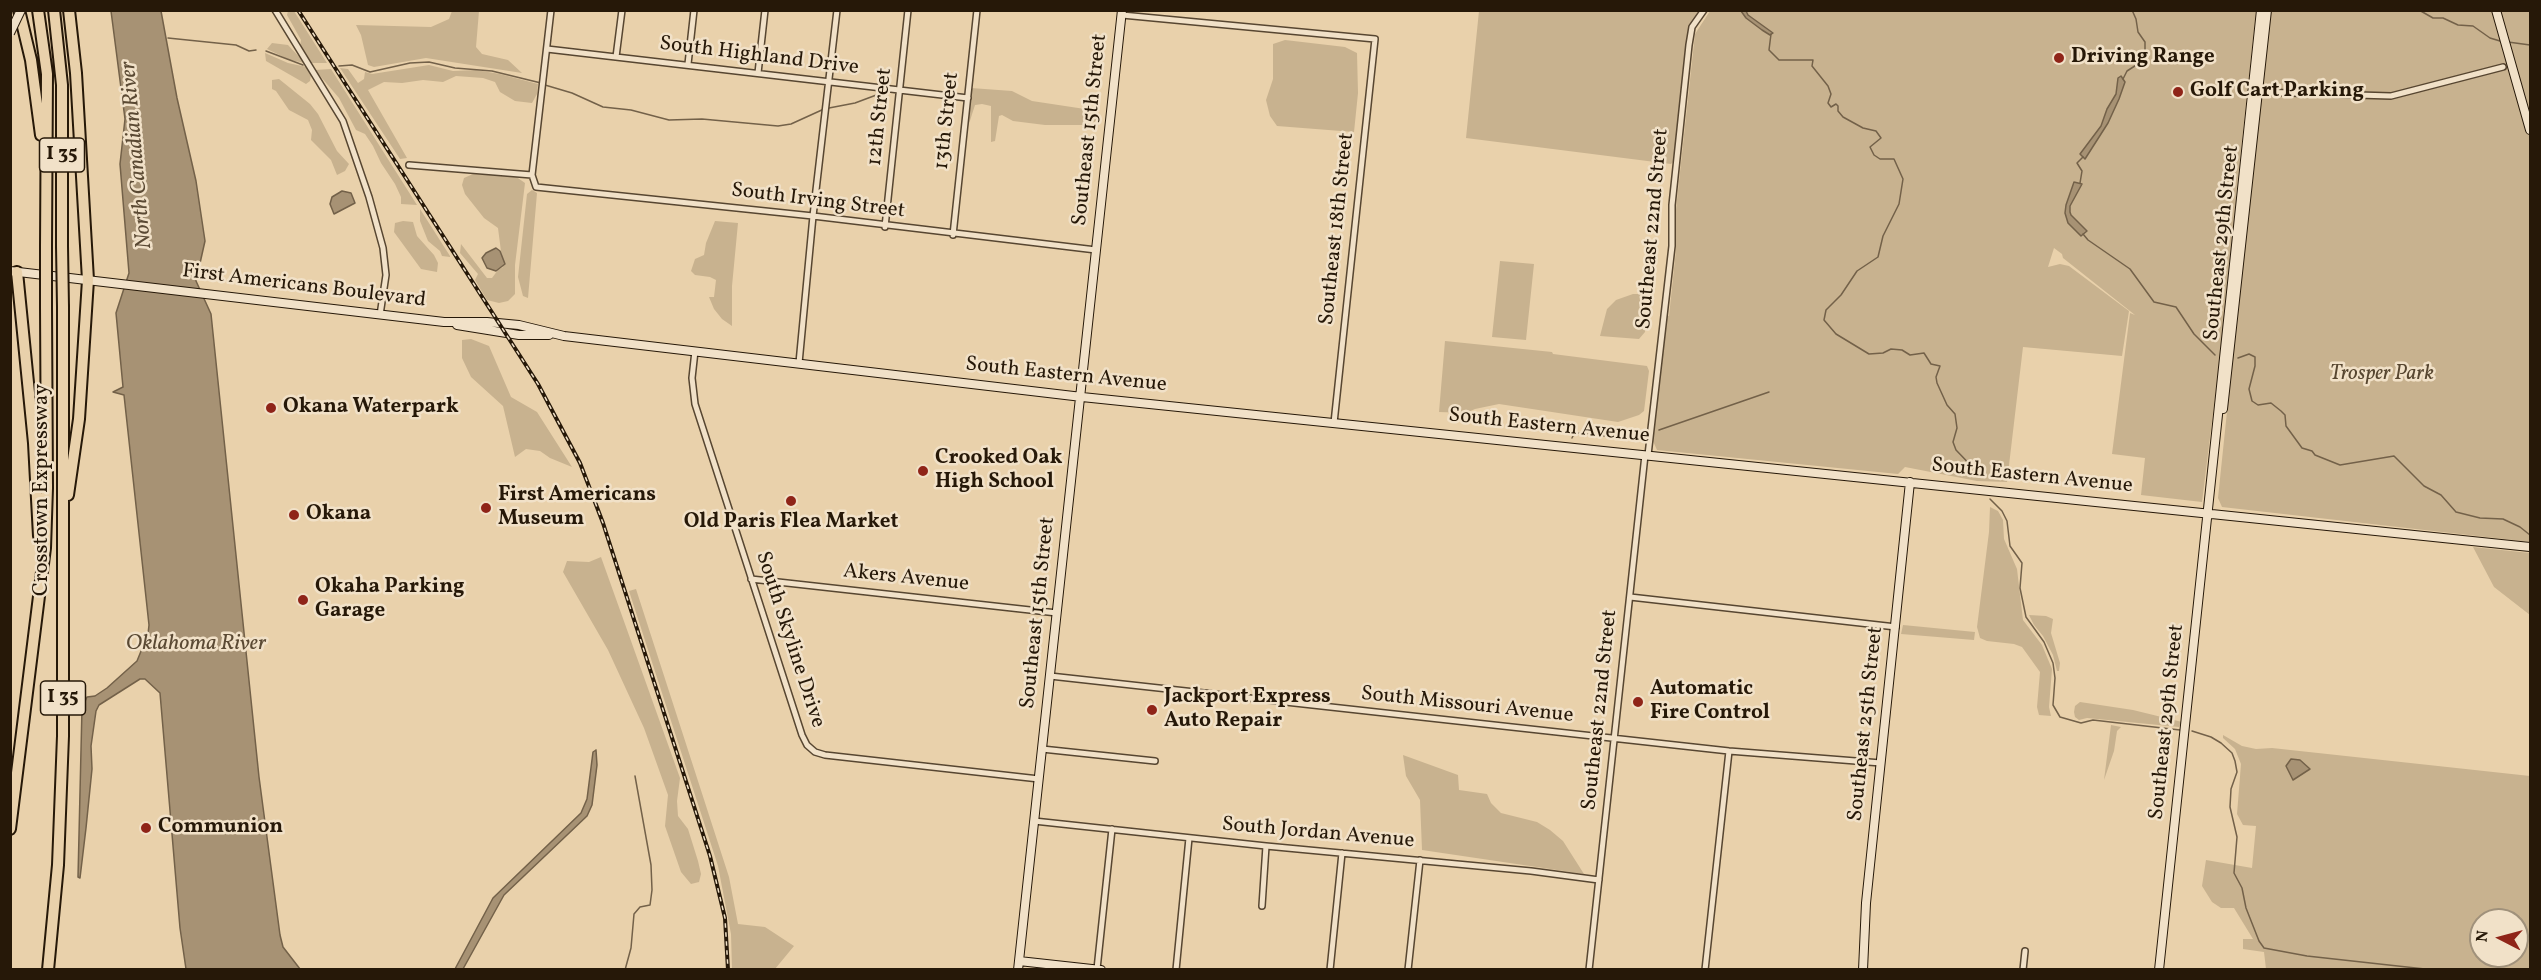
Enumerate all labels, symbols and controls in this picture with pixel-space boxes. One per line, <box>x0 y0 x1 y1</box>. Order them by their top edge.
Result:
street label: South Highland Drive <box>658 32 860 82</box>
street label: Southeast 15th Street <box>1068 33 1114 227</box>
place label: Driving Range <box>2071 45 2215 71</box>
marker: Driving Range <box>2052 51 2066 65</box>
water label: North Canadian River <box>117 60 159 250</box>
street label: 12th Street <box>863 67 899 167</box>
street label: 13th Street <box>930 71 966 171</box>
place label: Golf Cart Parking <box>2190 79 2364 105</box>
marker: Golf Cart Parking <box>2171 85 2185 99</box>
street label: Southeast 22nd Street <box>1633 127 1675 331</box>
street label: Southeast 18th Street <box>1315 132 1361 326</box>
road number: I 35 <box>40 138 84 172</box>
street label: Southeast 29th Street <box>2200 144 2246 342</box>
street label: South Irving Street <box>730 179 906 225</box>
street label: First Americans Boulevard <box>181 260 427 314</box>
street label: South Eastern Avenue <box>964 353 1168 399</box>
park label: Trosper Park <box>2330 362 2434 388</box>
street label: Crosstown Expressway <box>30 384 56 596</box>
place label: Okana Waterpark <box>283 395 459 421</box>
marker: Okana Waterpark <box>264 401 278 415</box>
street label: South Eastern Avenue <box>1447 404 1651 450</box>
place label: Crooked Oak High School <box>935 446 1062 496</box>
street label: South Eastern Avenue <box>1930 454 2134 500</box>
marker: Crooked Oak High School <box>916 464 930 478</box>
place label: First Americans Museum <box>498 483 656 533</box>
marker: Old Paris Flea Market <box>784 494 798 508</box>
marker: First Americans Museum <box>479 501 493 515</box>
place label: Okana <box>306 502 371 528</box>
marker: Okana <box>287 508 301 522</box>
place label: Old Paris Flea Market <box>684 510 898 536</box>
street label: Southeast 15th Street <box>1016 516 1062 710</box>
street label: South Skyline Drive <box>749 549 829 731</box>
street label: Akers Avenue <box>842 560 970 598</box>
place label: Okaha Parking Garage <box>315 575 465 625</box>
marker: Okaha Parking Garage <box>296 593 310 607</box>
street label: Southeast 22nd Street <box>1578 608 1624 812</box>
street label: Southeast 29th Street <box>2145 623 2191 821</box>
street label: Southeast 25th Street <box>1844 625 1890 823</box>
water label: Oklahoma River <box>126 632 266 658</box>
place label: Automatic Fire Control <box>1650 677 1770 727</box>
road number: I 35 <box>40 681 86 715</box>
street label: South Missouri Avenue <box>1359 682 1575 730</box>
place label: Jackport Express Auto Repair <box>1164 685 1331 735</box>
marker: Automatic Fire Control <box>1631 695 1645 709</box>
marker: Jackport Express Auto Repair <box>1145 703 1159 717</box>
street label: South Jordan Avenue <box>1221 813 1415 855</box>
place label: Communion <box>158 815 283 841</box>
marker: Communion <box>139 821 153 835</box>
north arrow <box>2469 908 2529 968</box>
text: N <box>2472 929 2495 943</box>

